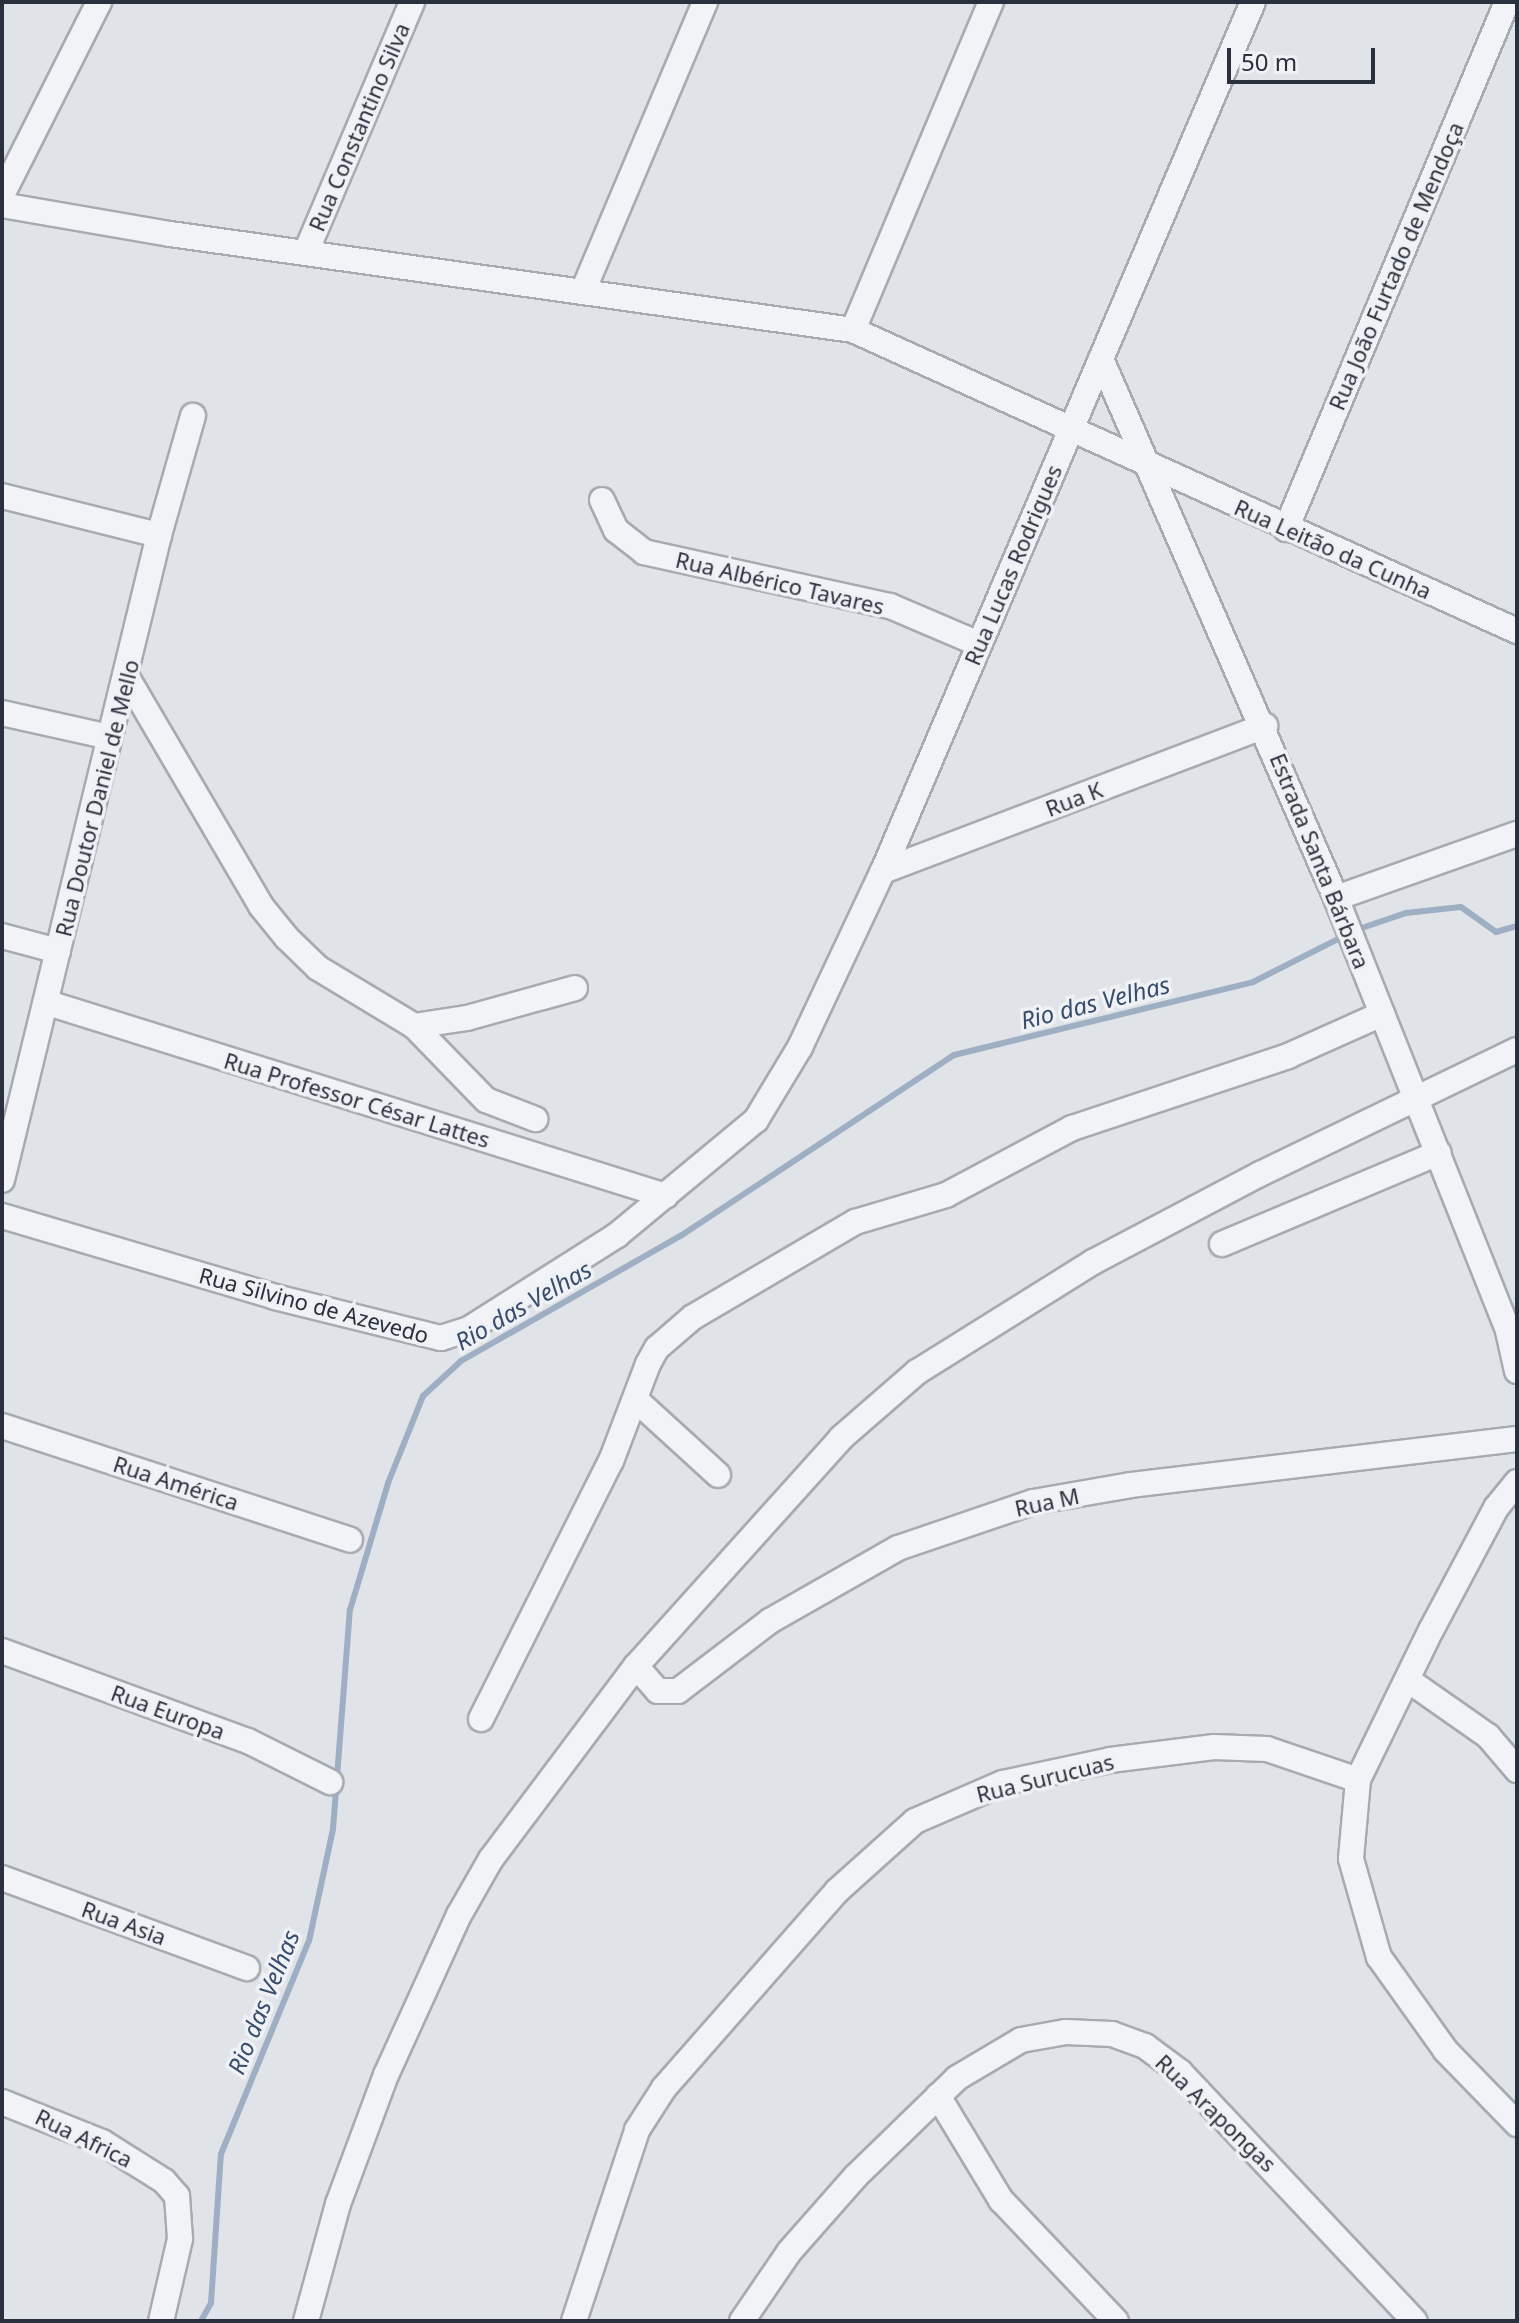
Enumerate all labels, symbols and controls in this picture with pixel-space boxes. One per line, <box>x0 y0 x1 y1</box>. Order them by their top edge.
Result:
street label: Rua Constantino Silva <box>303 19 415 235</box>
scale bar <box>1231 32 1379 82</box>
text: 50 m <box>1241 45 1297 78</box>
street label: Rua João Furtado de Mendoça <box>1323 118 1469 414</box>
street label: Rua Lucas Rodrigues <box>959 461 1067 669</box>
street label: Rua Leitão da Cunha <box>1230 494 1436 604</box>
street label: Rua Albérico Tavares <box>673 546 887 620</box>
street label: Rua Doutor Daniel de Mello <box>50 657 144 939</box>
street label: Estrada Santa Bárbara <box>1265 749 1375 973</box>
street label: Rua K <box>1042 776 1106 822</box>
water label: Rio das Velhas <box>1017 970 1173 1034</box>
street label: Rua Professor César Lattes <box>221 1047 493 1153</box>
water label: Rio das Velhas <box>450 1254 596 1356</box>
street label: Rua Silvino de Azevedo <box>196 1262 432 1348</box>
street label: Rua América <box>110 1450 242 1516</box>
street label: Rua M <box>1012 1482 1082 1522</box>
street label: Rua Europa <box>108 1679 228 1745</box>
street label: Rua Surucuas <box>974 1748 1116 1808</box>
street label: Rua Asia <box>78 1896 170 1950</box>
water label: Rio das Velhas <box>221 1926 305 2078</box>
street label: Rua Arapongas <box>1150 2049 1282 2177</box>
street label: Rua Africa <box>31 2103 137 2173</box>

